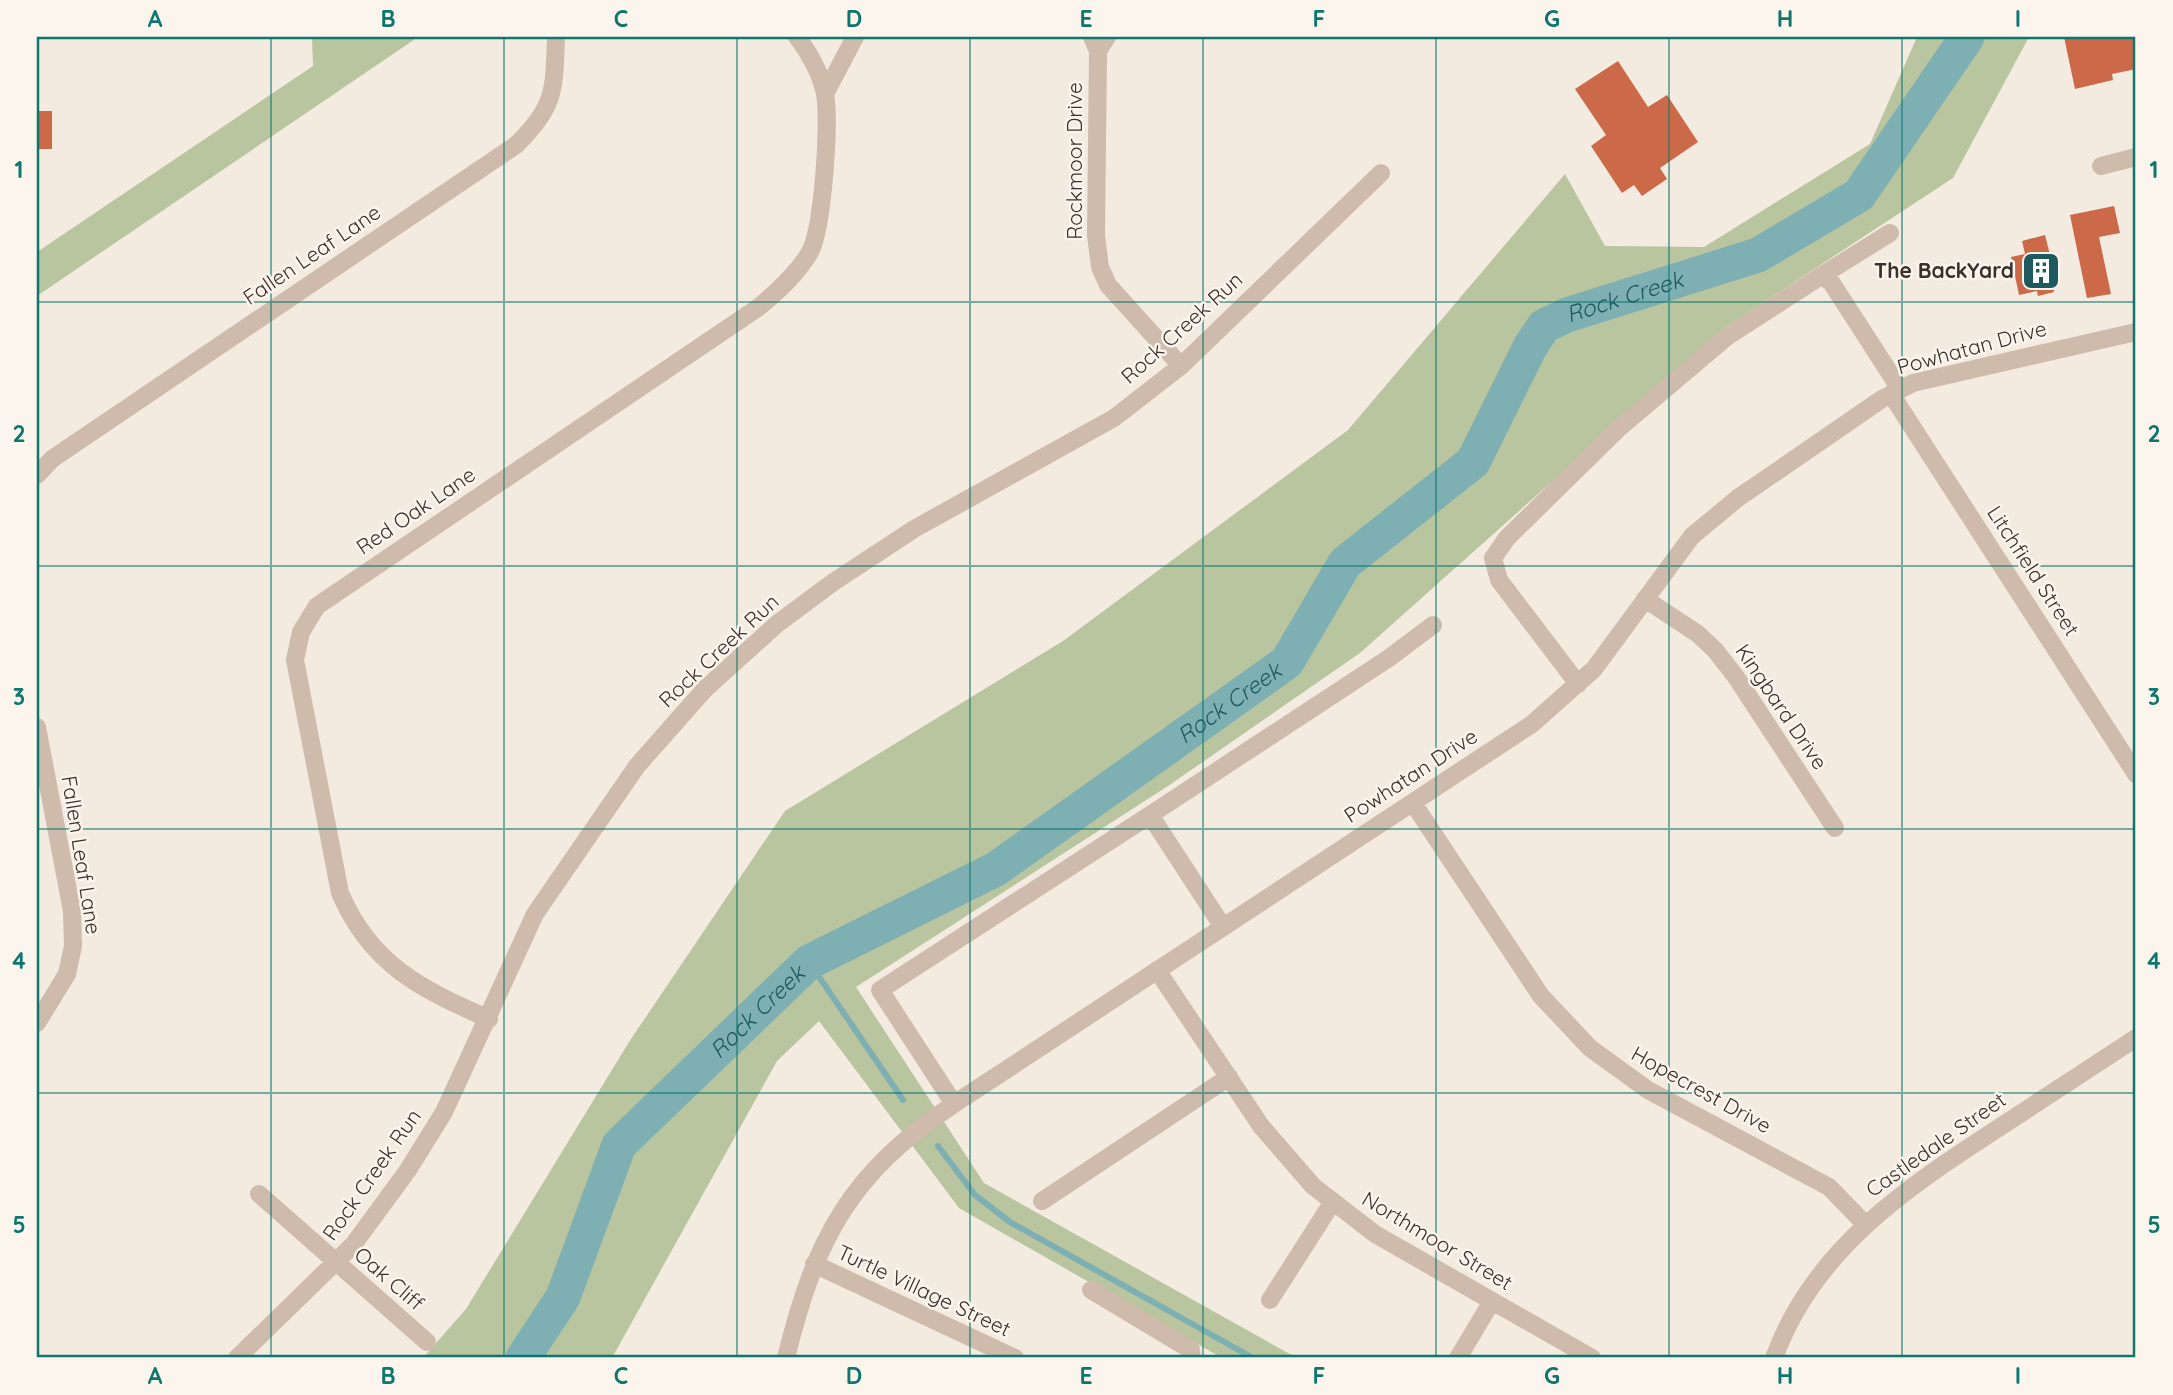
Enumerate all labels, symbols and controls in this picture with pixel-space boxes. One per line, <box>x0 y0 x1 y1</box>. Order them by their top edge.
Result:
text: A <box>148 4 163 33</box>
text: B <box>380 4 396 33</box>
text: C <box>614 4 628 33</box>
text: D <box>846 4 862 33</box>
text: E <box>1079 4 1093 33</box>
text: F <box>1313 4 1325 33</box>
text: G <box>1544 4 1560 33</box>
text: H <box>1777 4 1793 33</box>
text: I <box>2015 4 2021 33</box>
street label: Rockmoor Drive <box>1061 82 1087 240</box>
text: 1 <box>15 155 23 184</box>
text: 1 <box>2150 155 2158 184</box>
street label: Fallen Leaf Lane <box>238 199 385 310</box>
building icon: The BackYard <box>2020 250 2062 292</box>
place label: The BackYard <box>1874 257 2014 283</box>
water label: Rock Creek <box>1562 264 1688 328</box>
street label: Rock Creek Run <box>1115 266 1247 389</box>
street label: Powhatan Drive <box>1894 315 2049 379</box>
text: 2 <box>12 419 26 448</box>
text: 2 <box>2147 419 2161 448</box>
street label: Red Oak Lane <box>351 461 480 560</box>
street label: Litchfield Street <box>1982 501 2086 640</box>
street label: Rock Creek Run <box>653 588 784 712</box>
street label: Kingbard Drive <box>1730 639 1833 774</box>
water label: Rock Creek <box>1171 655 1288 750</box>
text: 3 <box>13 682 25 711</box>
text: 3 <box>2148 682 2160 711</box>
street label: Powhatan Drive <box>1339 722 1482 828</box>
street label: Fallen Leaf Lane <box>57 774 107 936</box>
text: 4 <box>12 946 26 975</box>
text: 4 <box>2147 946 2161 975</box>
water label: Rock Creek <box>703 958 812 1064</box>
street label: Hopecrest Drive <box>1627 1040 1776 1138</box>
street label: Castledale Street <box>1860 1086 2010 1202</box>
street label: Rock Creek Run <box>316 1104 426 1245</box>
street label: Northmoor Street <box>1358 1185 1517 1295</box>
text: 5 <box>12 1210 26 1239</box>
text: 5 <box>2147 1210 2161 1239</box>
street label: Turtle Village Street <box>834 1239 1015 1342</box>
street label: Oak Cliff <box>349 1241 430 1316</box>
text: A <box>148 1361 163 1390</box>
text: B <box>380 1361 396 1390</box>
text: C <box>614 1361 628 1390</box>
text: D <box>846 1361 862 1390</box>
text: E <box>1079 1361 1093 1390</box>
text: F <box>1313 1361 1325 1390</box>
text: G <box>1544 1361 1560 1390</box>
text: H <box>1777 1361 1793 1390</box>
text: I <box>2015 1361 2021 1390</box>

